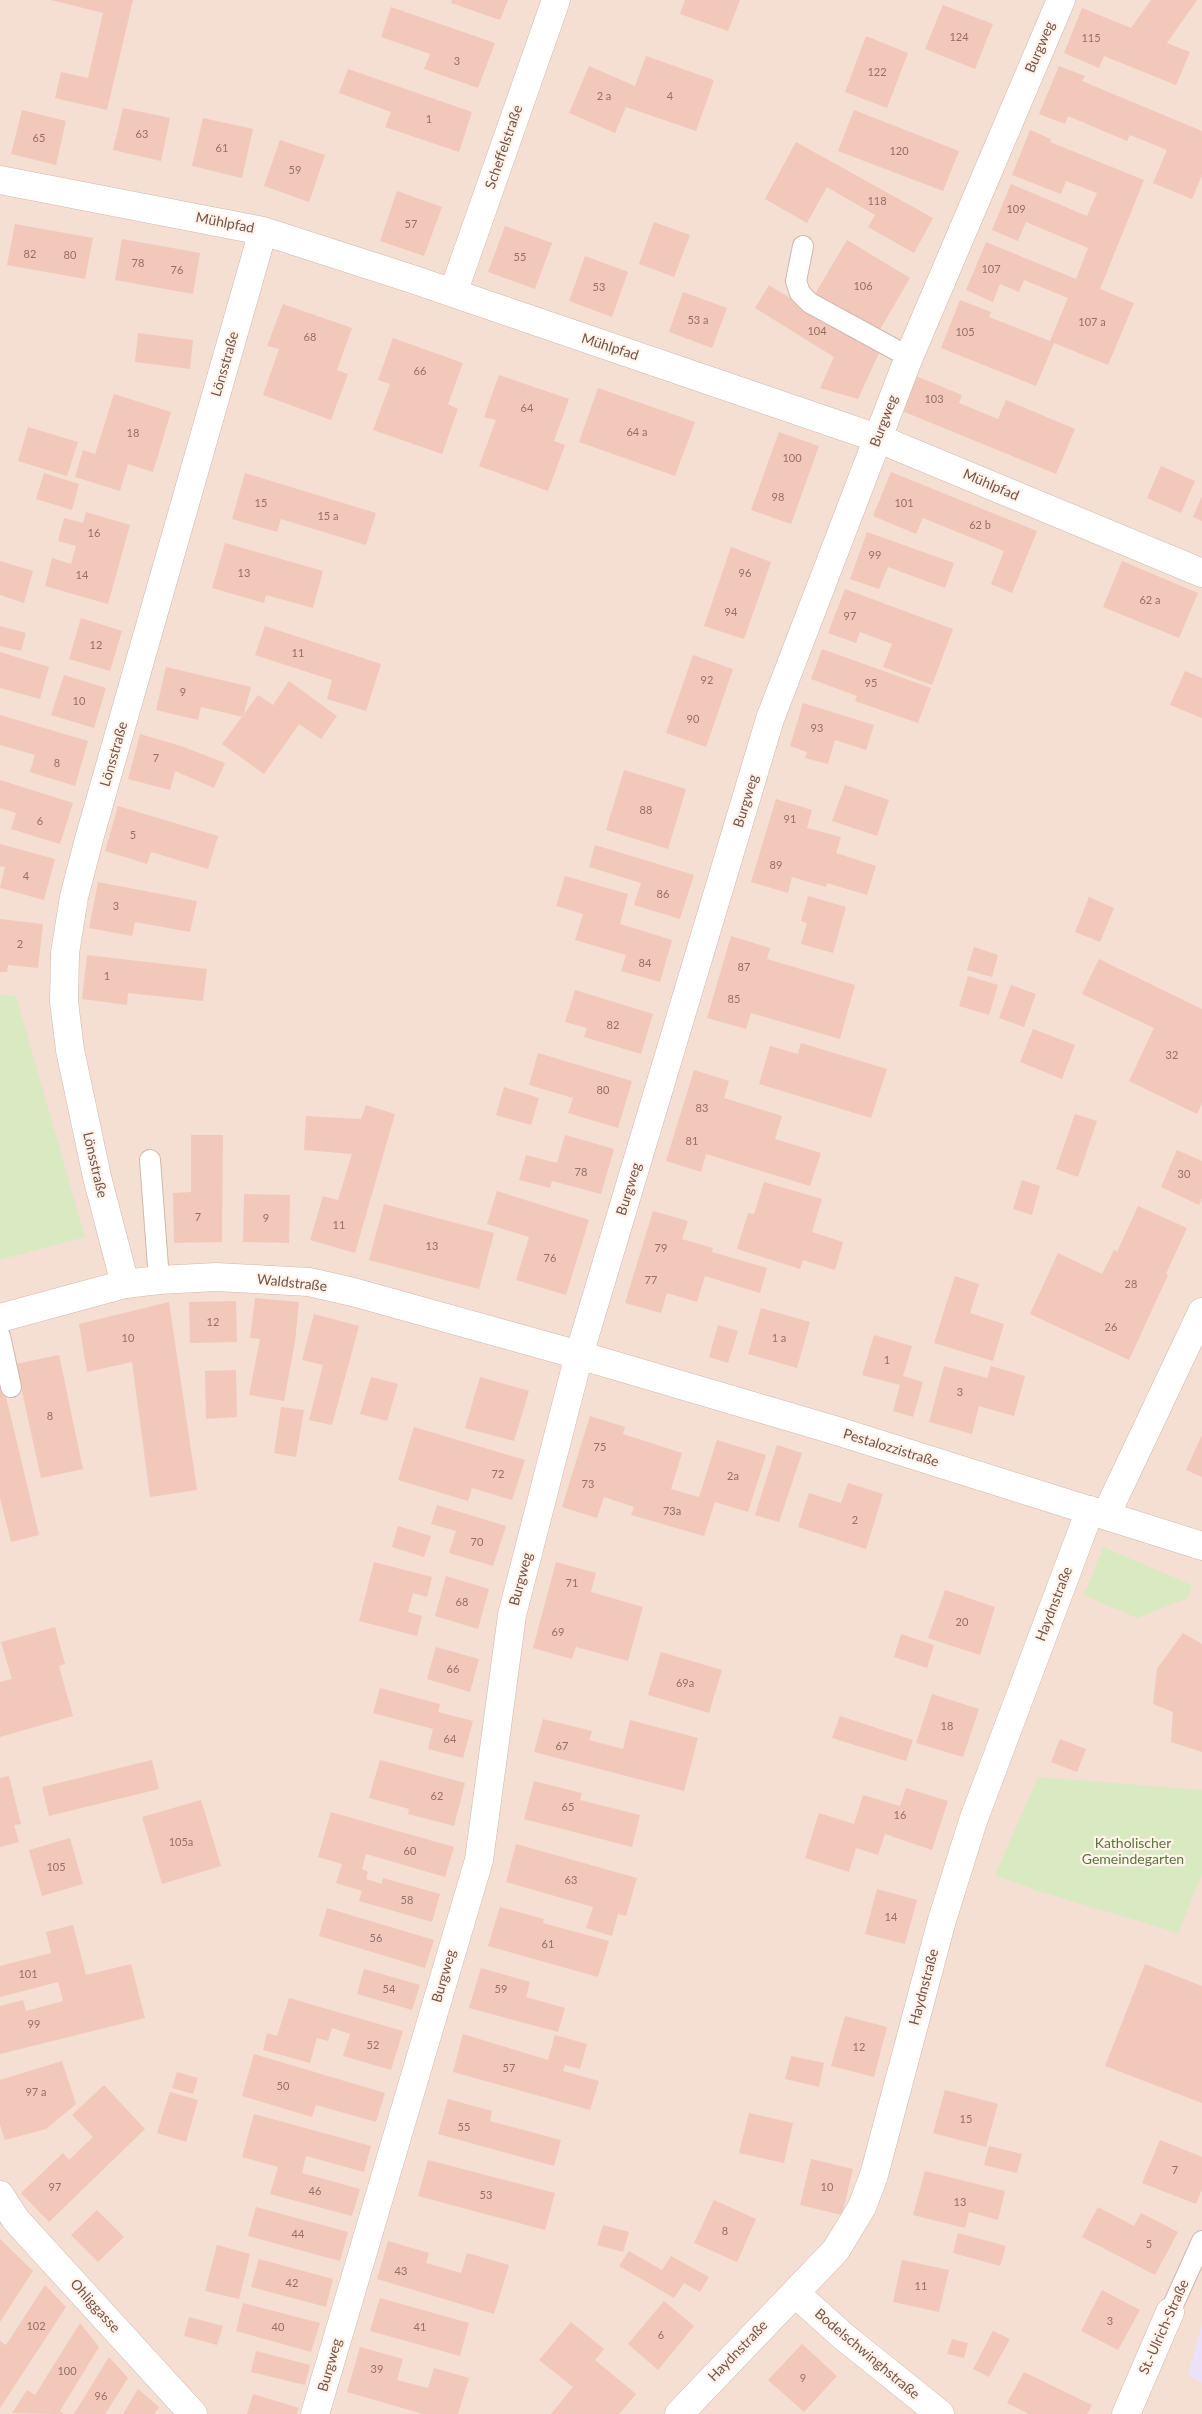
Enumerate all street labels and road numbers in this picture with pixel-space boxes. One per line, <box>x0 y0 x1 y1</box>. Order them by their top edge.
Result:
street label: Burgweg <box>1022 19 1058 75</box>
street label: Scheffelstraße <box>482 103 526 191</box>
street label: Mühlpfad <box>194 209 256 237</box>
street label: Lönsstraße <box>208 329 242 399</box>
street label: Mühlpfad <box>579 330 641 364</box>
street label: Burgweg <box>866 393 902 449</box>
street label: Mühlpfad <box>960 466 1022 504</box>
street label: Lönsstraße <box>97 719 131 789</box>
street label: Burgweg <box>730 772 762 830</box>
street label: Lönsstraße <box>79 1130 111 1200</box>
street label: Burgweg <box>613 1160 645 1218</box>
street label: Waldstraße <box>256 1271 328 1295</box>
street label: Pestalozzistraße <box>841 1425 941 1471</box>
street label: Burgweg <box>506 1551 536 1607</box>
street label: Haydnstraße <box>1032 1564 1076 1644</box>
street label: Burgweg <box>428 1947 460 2005</box>
street label: Haydnstraße <box>906 1947 942 2027</box>
street label: Ohliggasse <box>66 2276 124 2336</box>
street label: St.-Ulrich-Straße <box>1136 2277 1192 2377</box>
street label: Bodelschwinghstraße <box>811 2305 923 2403</box>
street label: Haydnstraße <box>705 2317 771 2385</box>
street label: Burgweg <box>314 2336 346 2394</box>

